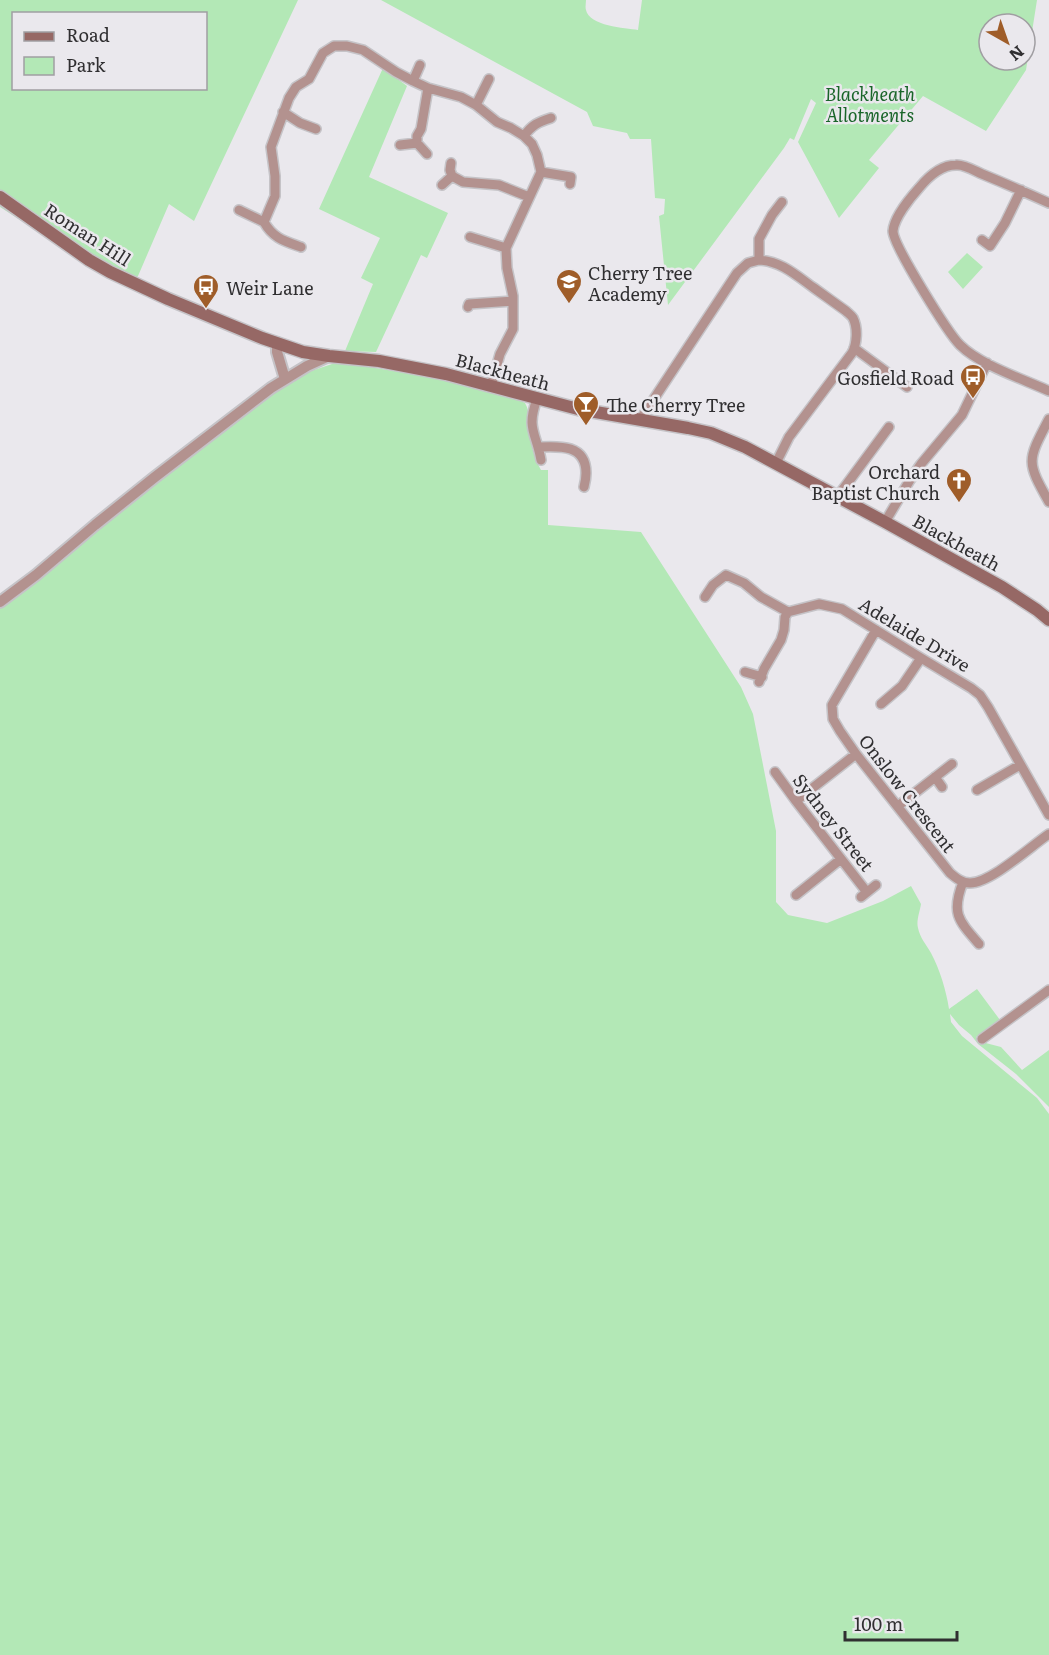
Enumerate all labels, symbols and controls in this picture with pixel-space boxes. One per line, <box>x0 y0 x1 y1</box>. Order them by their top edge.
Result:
legend <box>12 12 207 90</box>
north arrow <box>977 12 1037 72</box>
text: Road <box>66 21 110 48</box>
text: N <box>1004 41 1030 68</box>
text: Park <box>66 51 107 78</box>
park label: Blackheath Allotments <box>825 80 916 128</box>
street label: Roman Hill <box>39 196 137 272</box>
place label: Cherry Tree Academy <box>588 259 692 307</box>
school or university icon: Cherry Tree Academy <box>554 267 584 305</box>
bus stop icon: Weir Lane <box>191 272 221 310</box>
place label: Weir Lane <box>226 274 314 301</box>
street label: Blackheath <box>453 345 553 397</box>
bus stop icon: Gosfield Road <box>958 362 988 400</box>
place label: Gosfield Road <box>837 364 954 391</box>
bar icon: The Cherry Tree <box>571 389 601 427</box>
place label: The Cherry Tree <box>606 391 745 418</box>
place label: Orchard Baptist Church <box>811 458 940 506</box>
church icon: Orchard Baptist Church <box>944 466 974 504</box>
street label: Blackheath <box>908 507 1006 577</box>
street label: Adelaide Drive <box>854 590 976 678</box>
street label: Onslow Crescent <box>853 728 963 858</box>
street label: Sydney Street <box>787 767 881 877</box>
scale bar <box>845 1604 958 1642</box>
text: 100 m <box>854 1610 903 1637</box>

